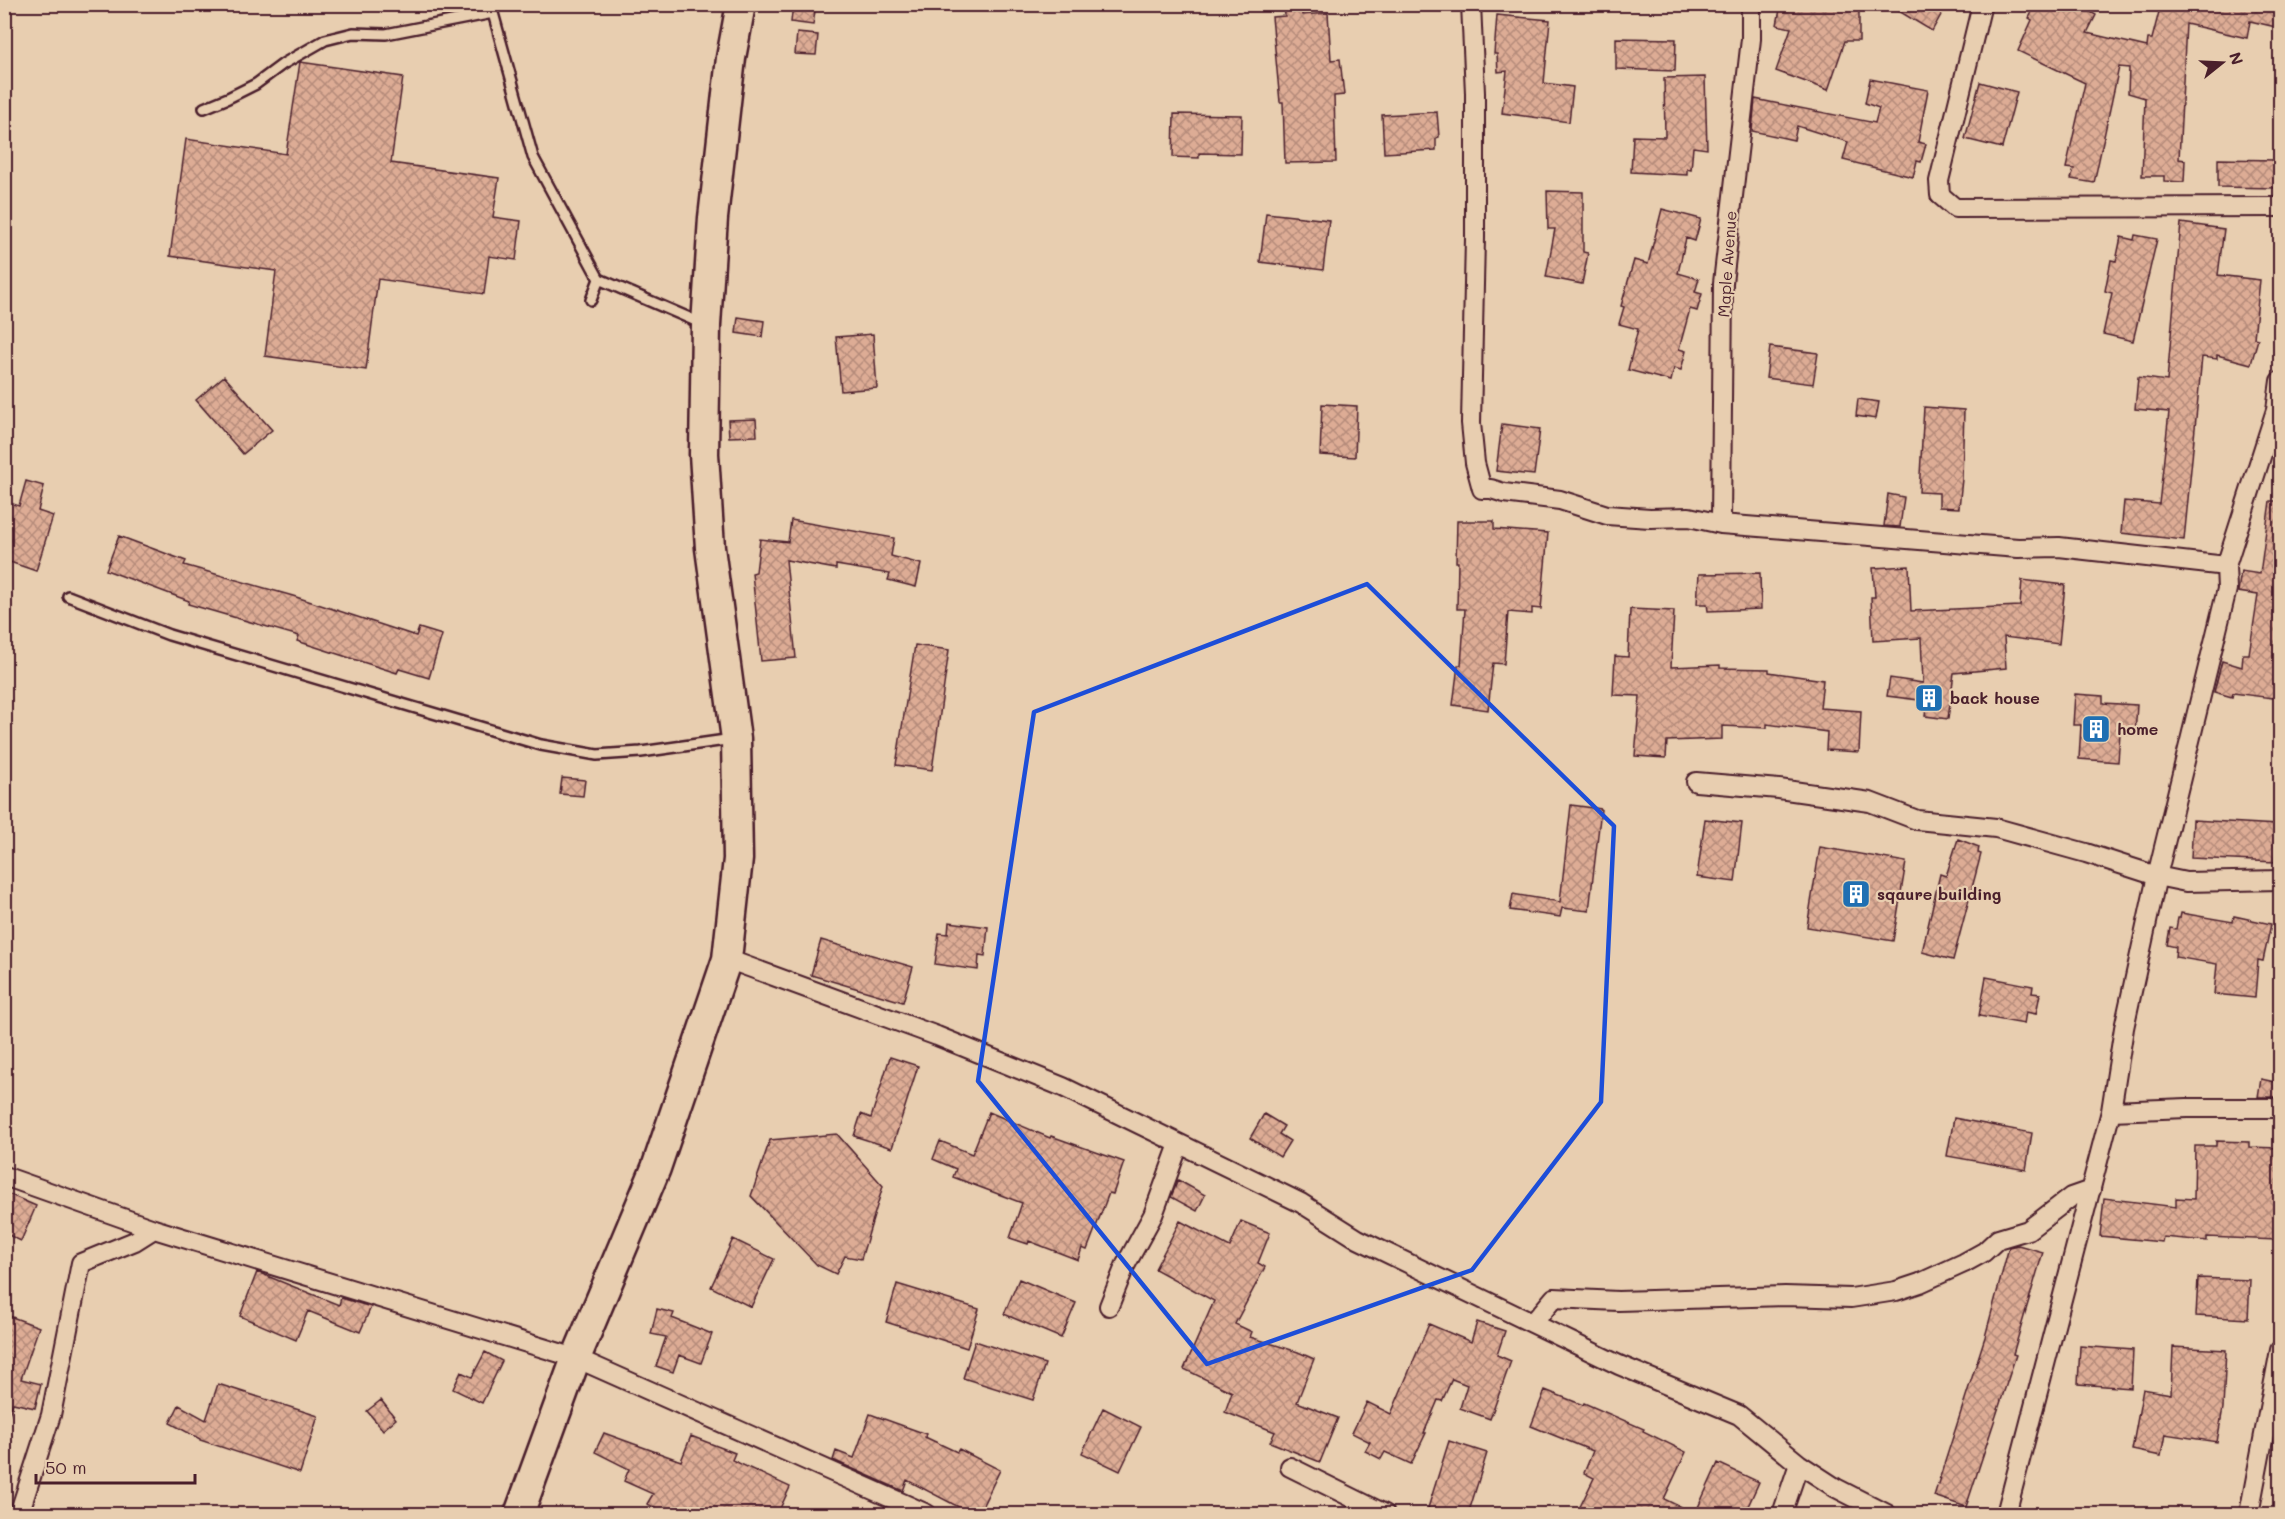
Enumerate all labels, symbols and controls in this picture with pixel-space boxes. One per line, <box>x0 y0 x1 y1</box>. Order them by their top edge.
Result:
north arrow <box>2192 33 2252 93</box>
text: N <box>2225 49 2249 67</box>
street label: Maple Avenue <box>1712 210 1741 318</box>
building icon: back house <box>1913 682 1945 714</box>
place label: back house <box>1950 687 2040 708</box>
building icon: home <box>2080 713 2112 745</box>
place label: home <box>2117 718 2158 739</box>
building icon: sqaure building <box>1840 878 1872 910</box>
place label: sqaure building <box>1877 883 2001 904</box>
scale bar <box>36 1447 195 1485</box>
text: 50 m <box>45 1455 87 1479</box>

